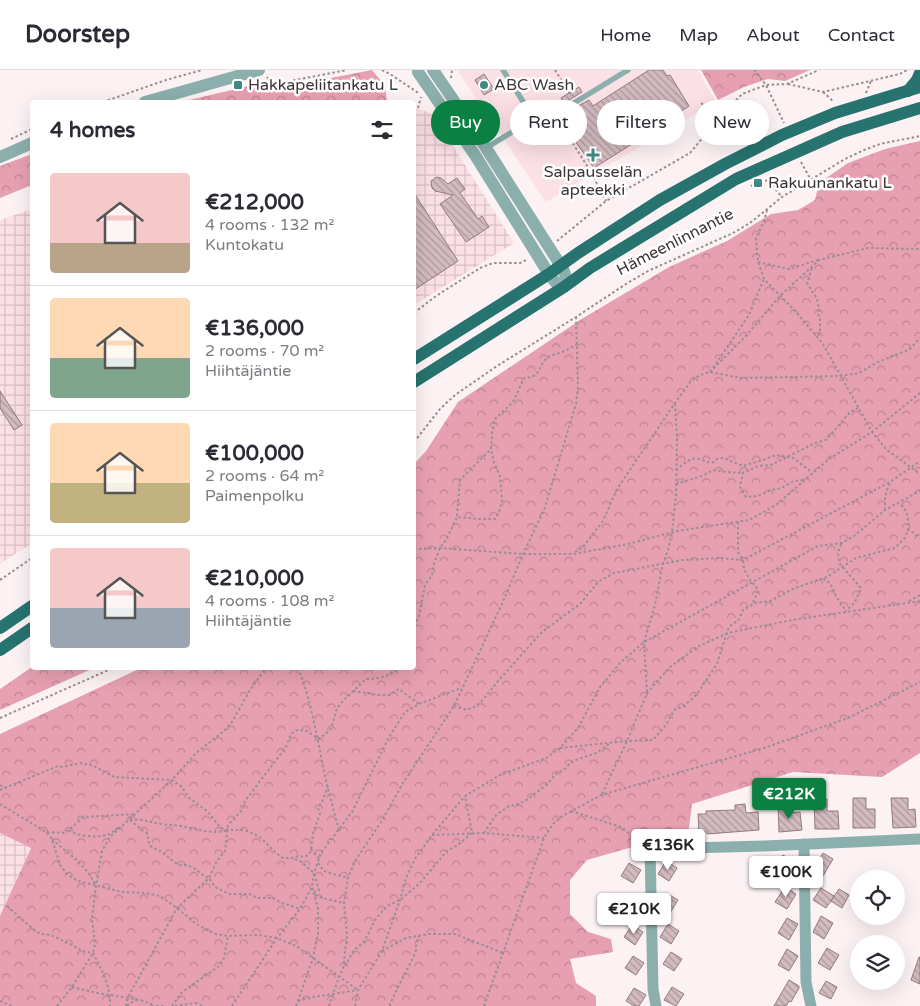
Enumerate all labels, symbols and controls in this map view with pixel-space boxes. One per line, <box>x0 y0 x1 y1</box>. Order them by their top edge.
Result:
text: Doorstep <box>25 20 130 49</box>
text: Home <box>600 24 651 46</box>
text: Map <box>679 24 718 46</box>
text: About <box>746 24 800 46</box>
text: Contact <box>828 24 895 46</box>
place label: Hakkapeliitankatu L <box>248 75 398 95</box>
place label: ABC Wash <box>494 75 574 95</box>
marker: Hakkapeliitankatu L <box>232 79 244 91</box>
marker: ABC Wash <box>478 79 490 91</box>
chip: Buy <box>431 100 500 145</box>
chip: Rent <box>510 100 587 145</box>
chip: Filters <box>597 100 685 145</box>
chip: New <box>695 100 769 145</box>
icon: filters <box>368 116 396 144</box>
text: 4 homes <box>50 118 135 143</box>
marker: Salpausselän apteekki <box>587 149 599 161</box>
place label: Salpausselän apteekki <box>544 162 642 200</box>
place label: Rakuunankatu L <box>768 173 892 193</box>
marker: Rakuunankatu L <box>752 177 764 189</box>
text: €212,000 <box>205 190 304 215</box>
icon: home <box>90 193 150 253</box>
street label: Hämeenlinnantie <box>613 204 737 280</box>
text: 4 rooms · 132 m² <box>205 215 334 235</box>
text: Kuntokatu <box>205 235 284 255</box>
text: €136,000 <box>205 316 304 341</box>
icon: home <box>90 318 150 378</box>
text: 2 rooms · 70 m² <box>205 341 324 361</box>
text: Hiihtäjäntie <box>205 361 291 381</box>
text: €100,000 <box>205 441 304 466</box>
icon: home <box>90 443 150 503</box>
text: 2 rooms · 64 m² <box>205 466 324 486</box>
text: Paimenpolku <box>205 486 304 506</box>
text: €210,000 <box>205 566 304 591</box>
icon: home <box>90 568 150 628</box>
text: 4 rooms · 108 m² <box>205 591 334 611</box>
text: Hiihtäjäntie <box>205 611 291 631</box>
pin: €212K <box>754 778 824 820</box>
text: €212K <box>763 784 815 804</box>
pin: €136K <box>633 828 703 871</box>
text: €136K <box>642 835 694 855</box>
pin: €100K <box>751 856 821 898</box>
text: €100K <box>760 862 812 882</box>
map controls <box>850 870 905 990</box>
button: locate <box>850 870 905 925</box>
pin: €210K <box>599 892 669 935</box>
text: €210K <box>608 899 660 919</box>
button: layers <box>850 935 905 990</box>

